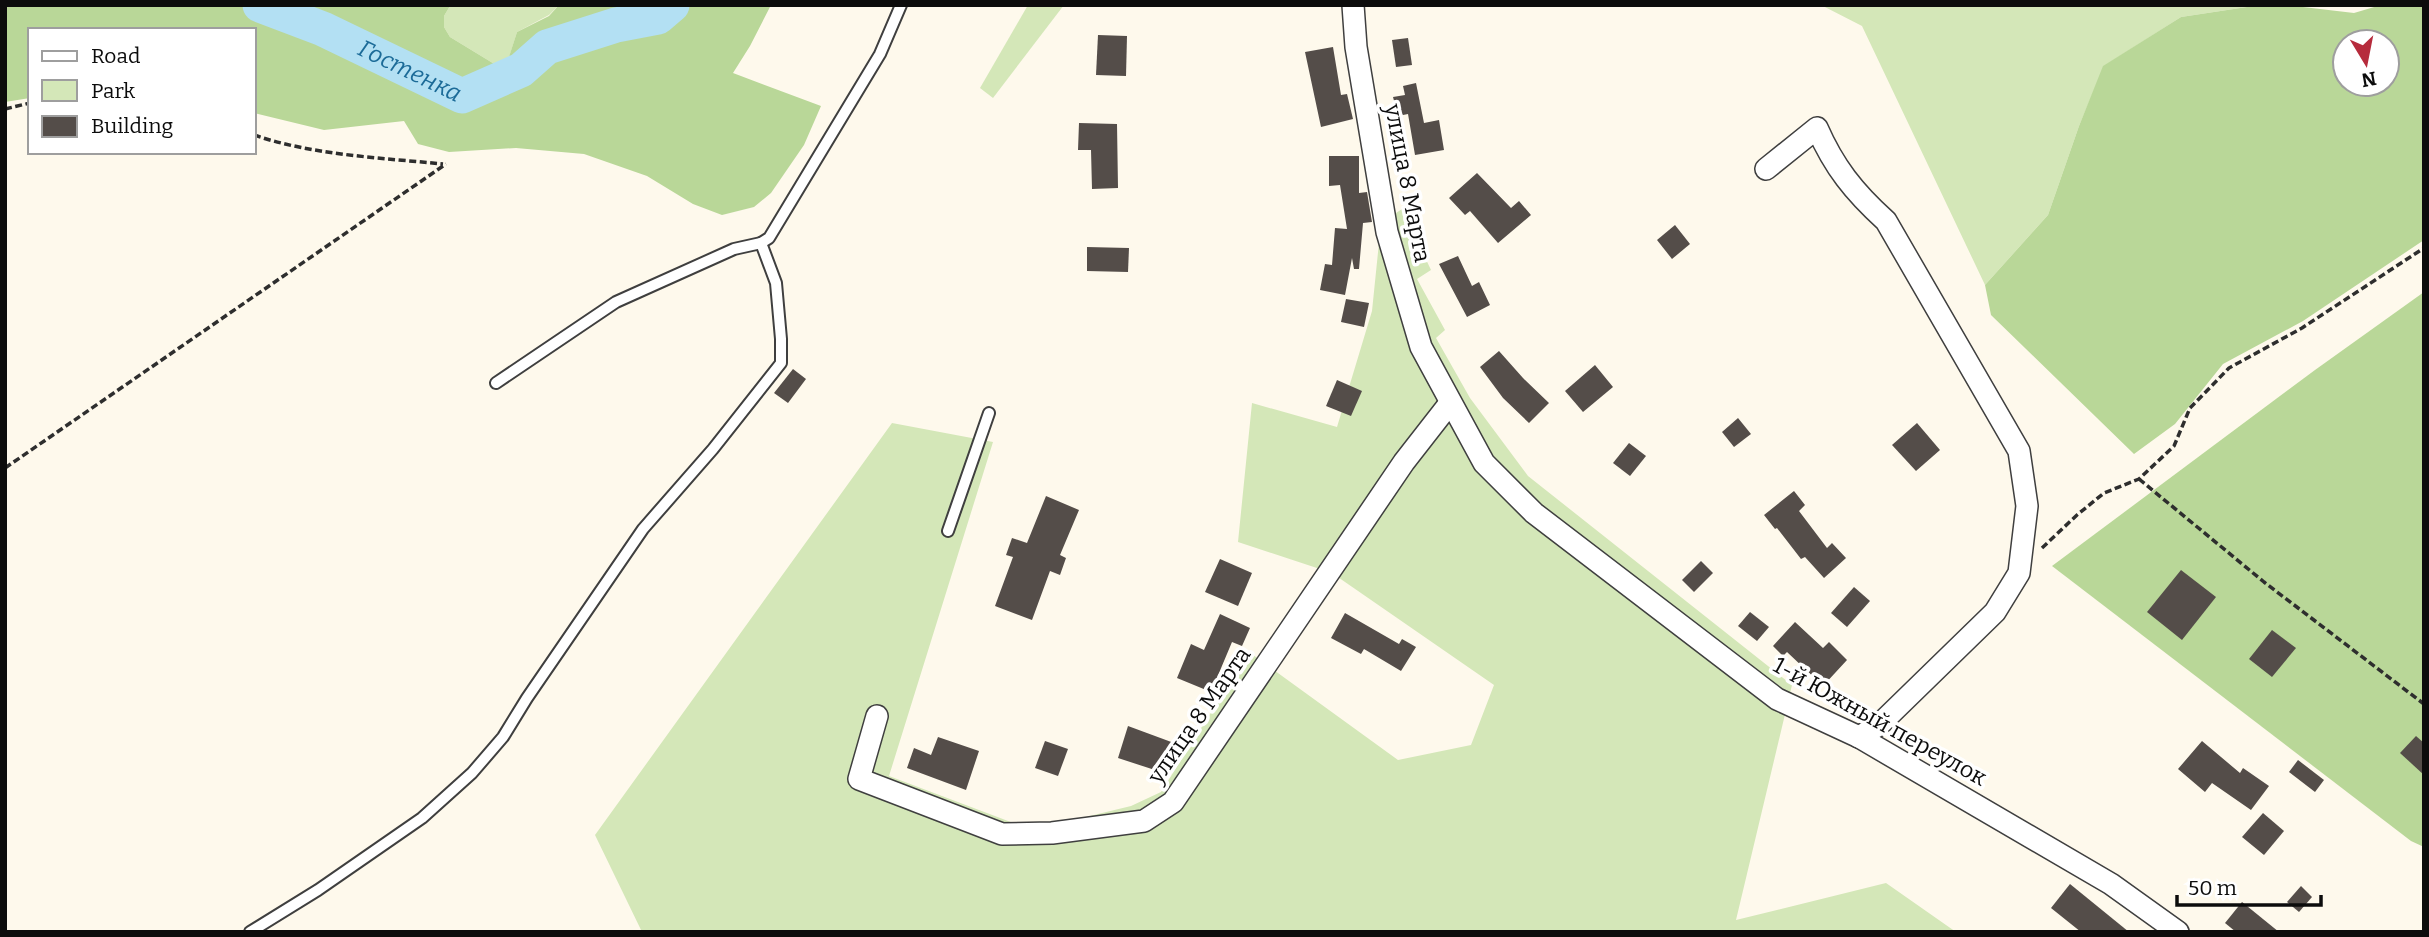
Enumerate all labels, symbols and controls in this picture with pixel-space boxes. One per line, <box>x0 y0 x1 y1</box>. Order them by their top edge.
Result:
legend <box>28 28 256 154</box>
north arrow <box>2331 28 2401 98</box>
water label: Гостенка <box>354 34 466 108</box>
text: Road <box>91 43 140 69</box>
text: N <box>2359 67 2378 92</box>
text: Park <box>91 78 135 104</box>
street label: улица 8 Марта <box>1379 101 1437 265</box>
text: Building <box>91 113 174 139</box>
street label: улица 8 Марта <box>1141 641 1257 790</box>
street label: 1-й Южный переулок <box>1768 651 1992 792</box>
scale bar <box>2177 864 2320 908</box>
text: 50 m <box>2188 875 2237 901</box>

